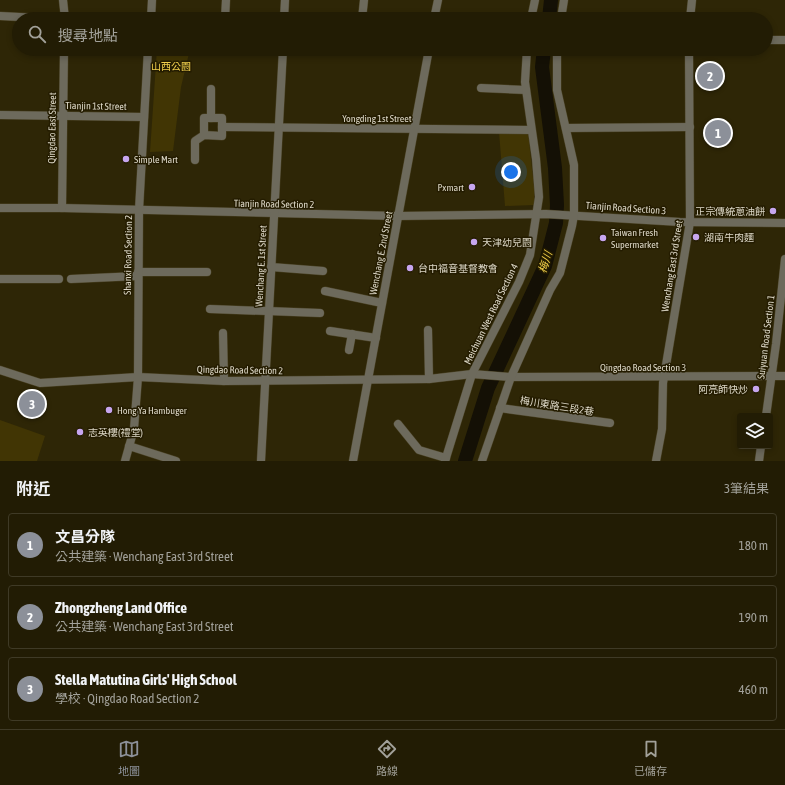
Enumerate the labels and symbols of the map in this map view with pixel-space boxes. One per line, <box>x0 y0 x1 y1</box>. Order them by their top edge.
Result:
park label: 山西公園 <box>151 61 191 72</box>
pin: 2 <box>697 61 723 91</box>
street label: Qingdao East Street <box>46 92 58 164</box>
street label: Tianjin 1st Street <box>65 100 127 112</box>
street label: Yongding 1st Street <box>342 113 412 124</box>
pin: 1 <box>705 118 731 148</box>
marker: Simple Mart <box>121 154 131 164</box>
place label: Simple Mart <box>134 154 178 165</box>
your location <box>501 162 521 182</box>
place label: Pxmart <box>437 182 464 193</box>
marker: Pxmart <box>467 182 477 192</box>
street label: Tianjin Road Section 2 <box>234 198 315 210</box>
street label: Tianjin Road Section 3 <box>585 200 667 216</box>
place label: 正宗傳統蔥油餅 <box>695 206 765 217</box>
marker: 正宗傳統蔥油餅 <box>768 206 778 216</box>
street label: Wenchang E. 2nd Street <box>367 210 395 296</box>
street label: Shanxi Road Section 2 <box>122 215 134 295</box>
street label: Wenchang East 3rd Street <box>659 219 685 313</box>
street label: Wenchang E. 1st Street <box>253 225 269 307</box>
place label: Taiwan Fresh Supermarket <box>611 227 659 250</box>
marker: 湖南牛肉麵 <box>691 232 701 242</box>
place label: 湖南牛肉麵 <box>704 232 754 243</box>
marker: Taiwan Fresh Supermarket <box>598 233 608 243</box>
marker: 天津幼兒園 <box>469 237 479 247</box>
place label: 天津幼兒園 <box>482 237 532 248</box>
water label: 梅川 <box>536 249 554 274</box>
street label: Meichuan West Road Section 4 <box>462 262 520 366</box>
marker: 台中福音基督教會 <box>405 263 415 273</box>
place label: 台中福音基督教會 <box>418 263 498 274</box>
street label: Suiyuan Road Section 1 <box>755 294 777 380</box>
street label: Qingdao Road Section 3 <box>600 362 686 373</box>
street label: Qingdao Road Section 2 <box>197 364 283 376</box>
place label: 阿亮師快炒 <box>698 384 748 395</box>
marker: 阿亮師快炒 <box>751 384 761 394</box>
pin: 3 <box>19 389 45 419</box>
street label: 梅川東路三段2巷 <box>519 395 595 417</box>
marker: Hong Ya Hambuger <box>104 405 114 415</box>
place label: Hong Ya Hambuger <box>117 405 188 416</box>
marker: 志英樓(禮堂) <box>75 427 85 437</box>
place label: 志英樓(禮堂) <box>88 427 143 438</box>

